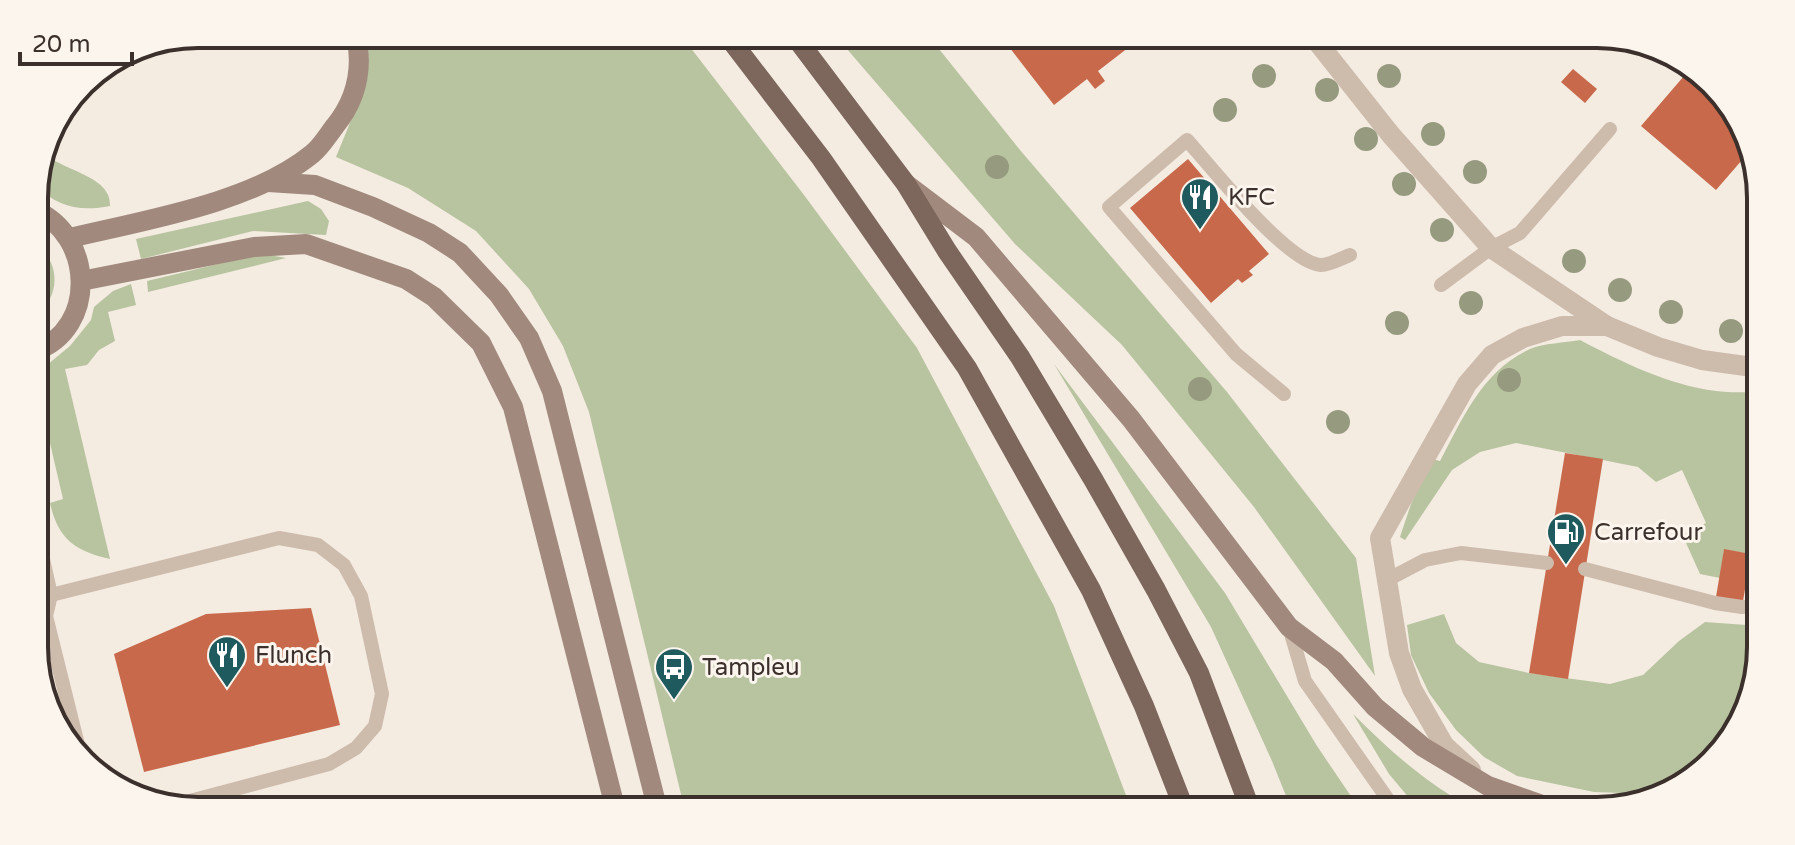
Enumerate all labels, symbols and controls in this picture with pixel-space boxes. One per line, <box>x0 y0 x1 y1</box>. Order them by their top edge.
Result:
scale bar <box>20 16 132 66</box>
text: 20 m <box>32 30 90 59</box>
restaurant icon: KFC <box>1179 176 1221 231</box>
place label: KFC <box>1228 183 1275 212</box>
fuel station icon: Carrefour <box>1545 511 1587 566</box>
place label: Carrefour <box>1594 518 1703 547</box>
restaurant icon: Flunch <box>206 634 248 689</box>
place label: Flunch <box>255 641 332 670</box>
bus stop icon: Tampleu <box>653 646 695 701</box>
place label: Tampleu <box>702 653 800 682</box>

